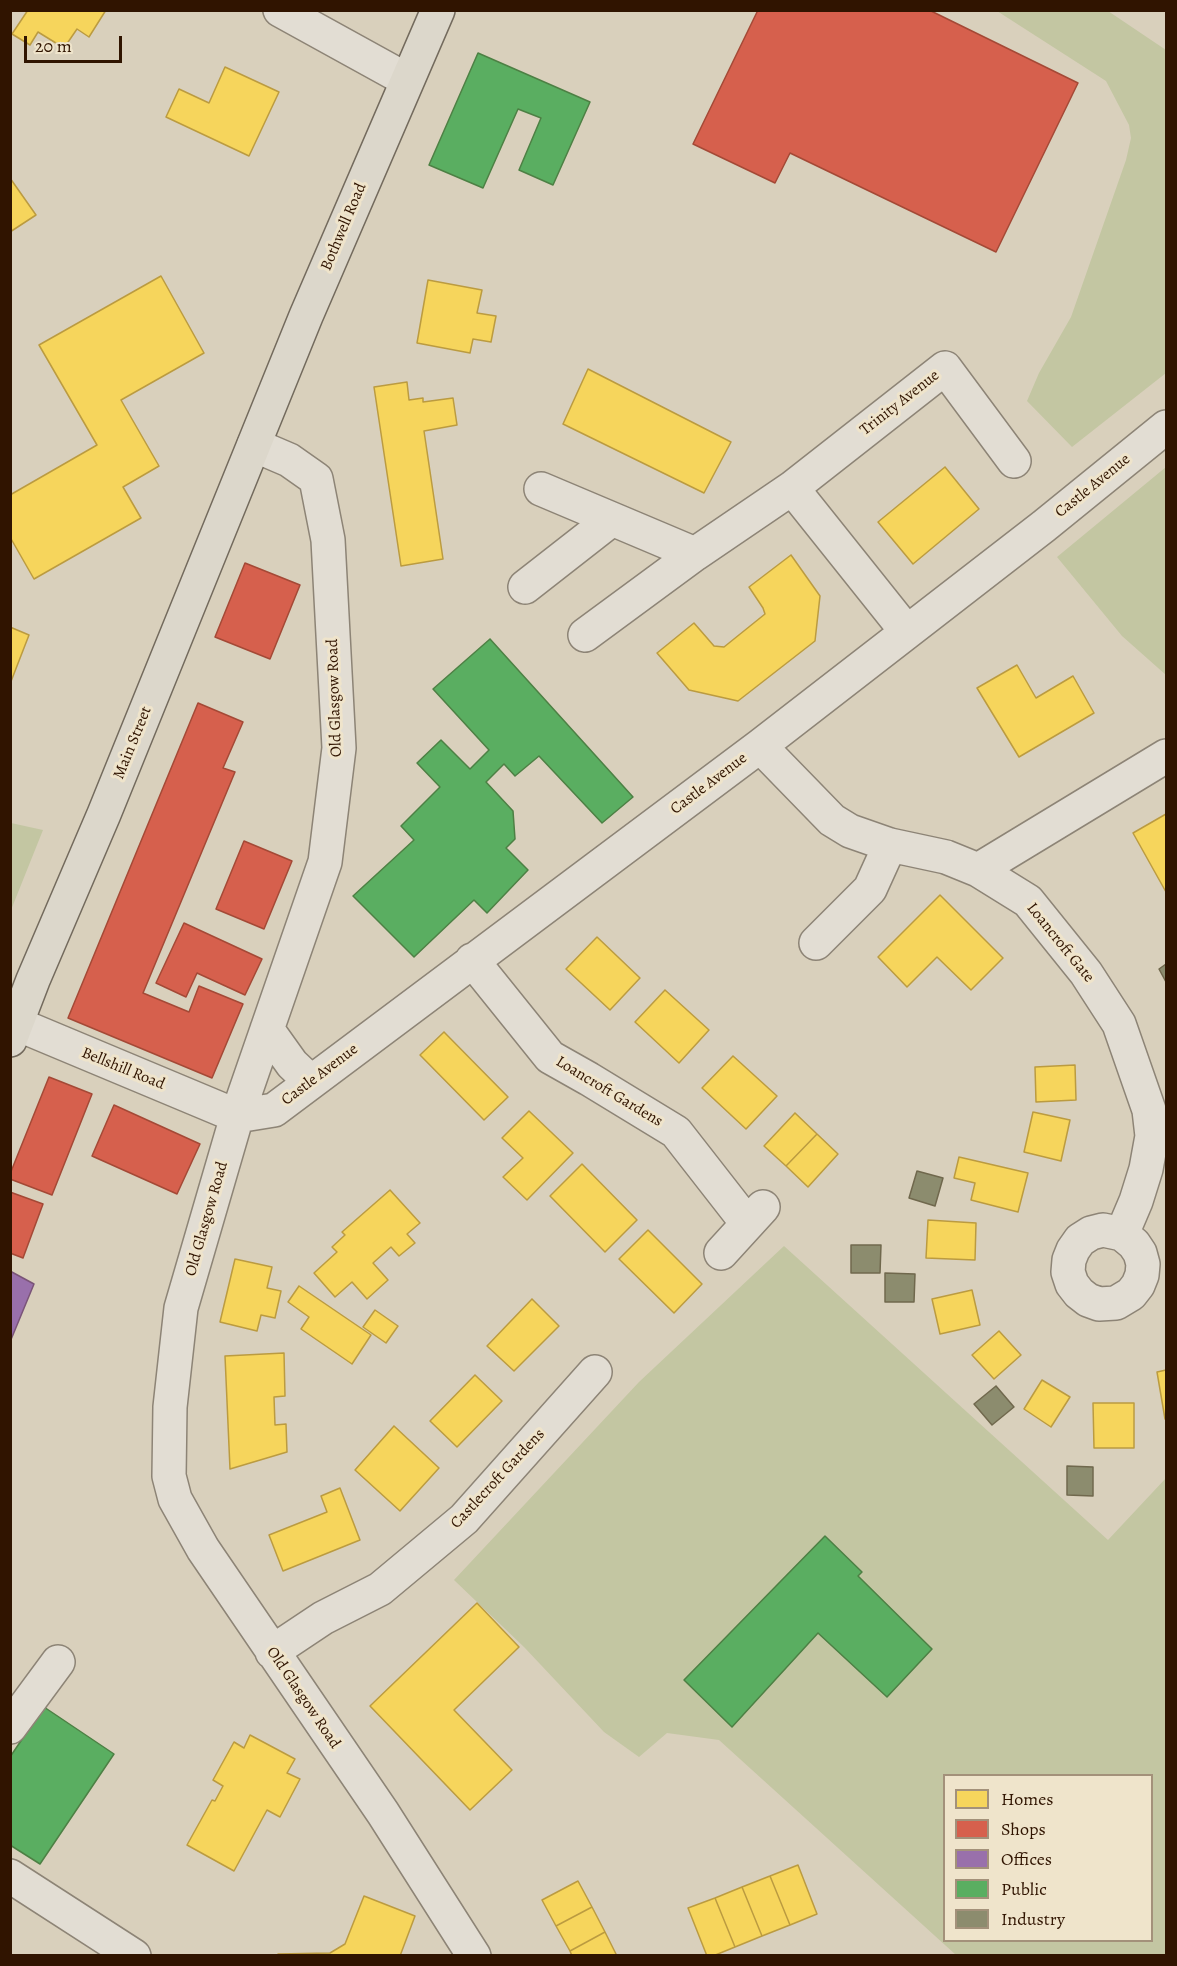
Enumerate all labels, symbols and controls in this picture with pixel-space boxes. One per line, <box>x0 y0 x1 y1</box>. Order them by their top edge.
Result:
scale bar <box>27 24 124 62</box>
text: 20 m <box>35 34 72 58</box>
street label: Bothwell Road <box>317 180 371 274</box>
street label: Trinity Avenue <box>856 366 944 440</box>
street label: Castle Avenue <box>1052 450 1134 522</box>
street label: Old Glasgow Road <box>323 638 347 758</box>
street label: Main Street <box>110 704 156 782</box>
street label: Castle Avenue <box>667 749 751 819</box>
street label: Loancroft Gate <box>1022 899 1098 987</box>
street label: Castle Avenue <box>278 1040 362 1110</box>
street label: Bellshill Road <box>79 1044 167 1094</box>
street label: Loancroft Gardens <box>552 1052 666 1132</box>
street label: Old Glasgow Road <box>181 1159 233 1279</box>
street label: Castlecroft Gardens <box>447 1425 549 1533</box>
street label: Old Glasgow Road <box>262 1643 344 1753</box>
legend <box>943 1774 1153 1942</box>
text: Homes <box>1001 1787 1053 1811</box>
text: Shops <box>1001 1817 1046 1841</box>
text: Offices <box>1001 1847 1052 1871</box>
text: Public <box>1001 1877 1047 1901</box>
text: Industry <box>1001 1907 1065 1931</box>

